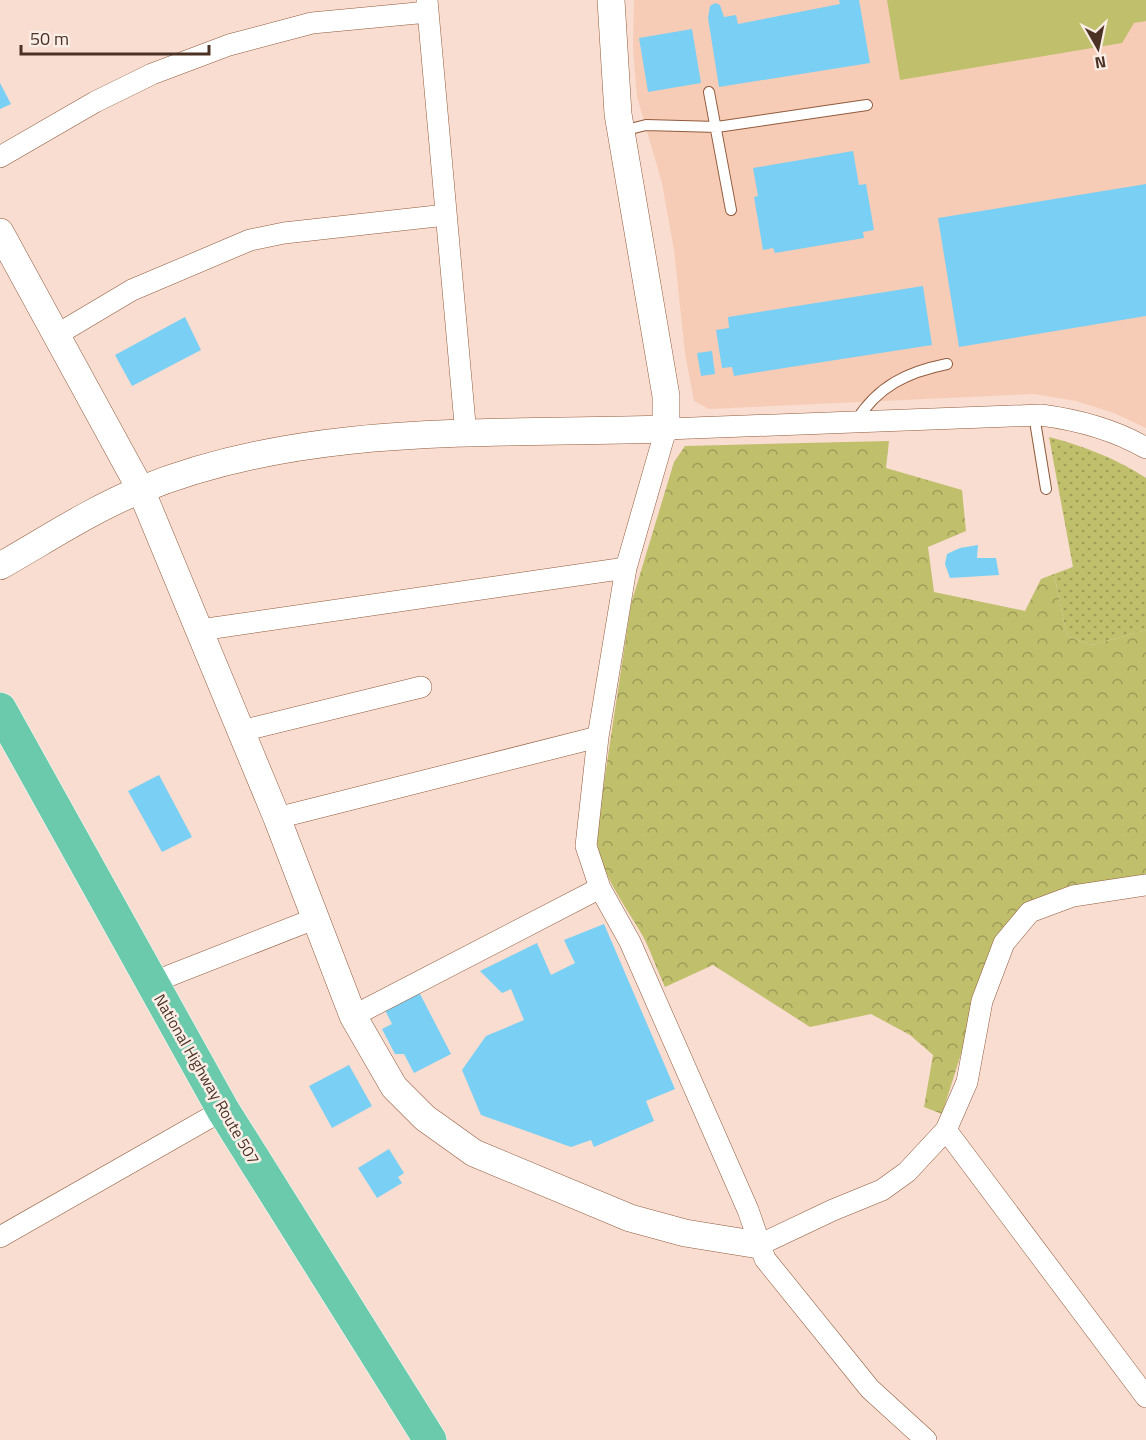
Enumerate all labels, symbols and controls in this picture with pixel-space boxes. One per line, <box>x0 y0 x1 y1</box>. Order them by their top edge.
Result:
scale bar <box>21 18 208 56</box>
north arrow <box>1068 18 1128 78</box>
text: 50 m <box>30 25 69 52</box>
text: N <box>1093 50 1108 76</box>
street label: National Highway Route 507 <box>148 989 266 1169</box>

